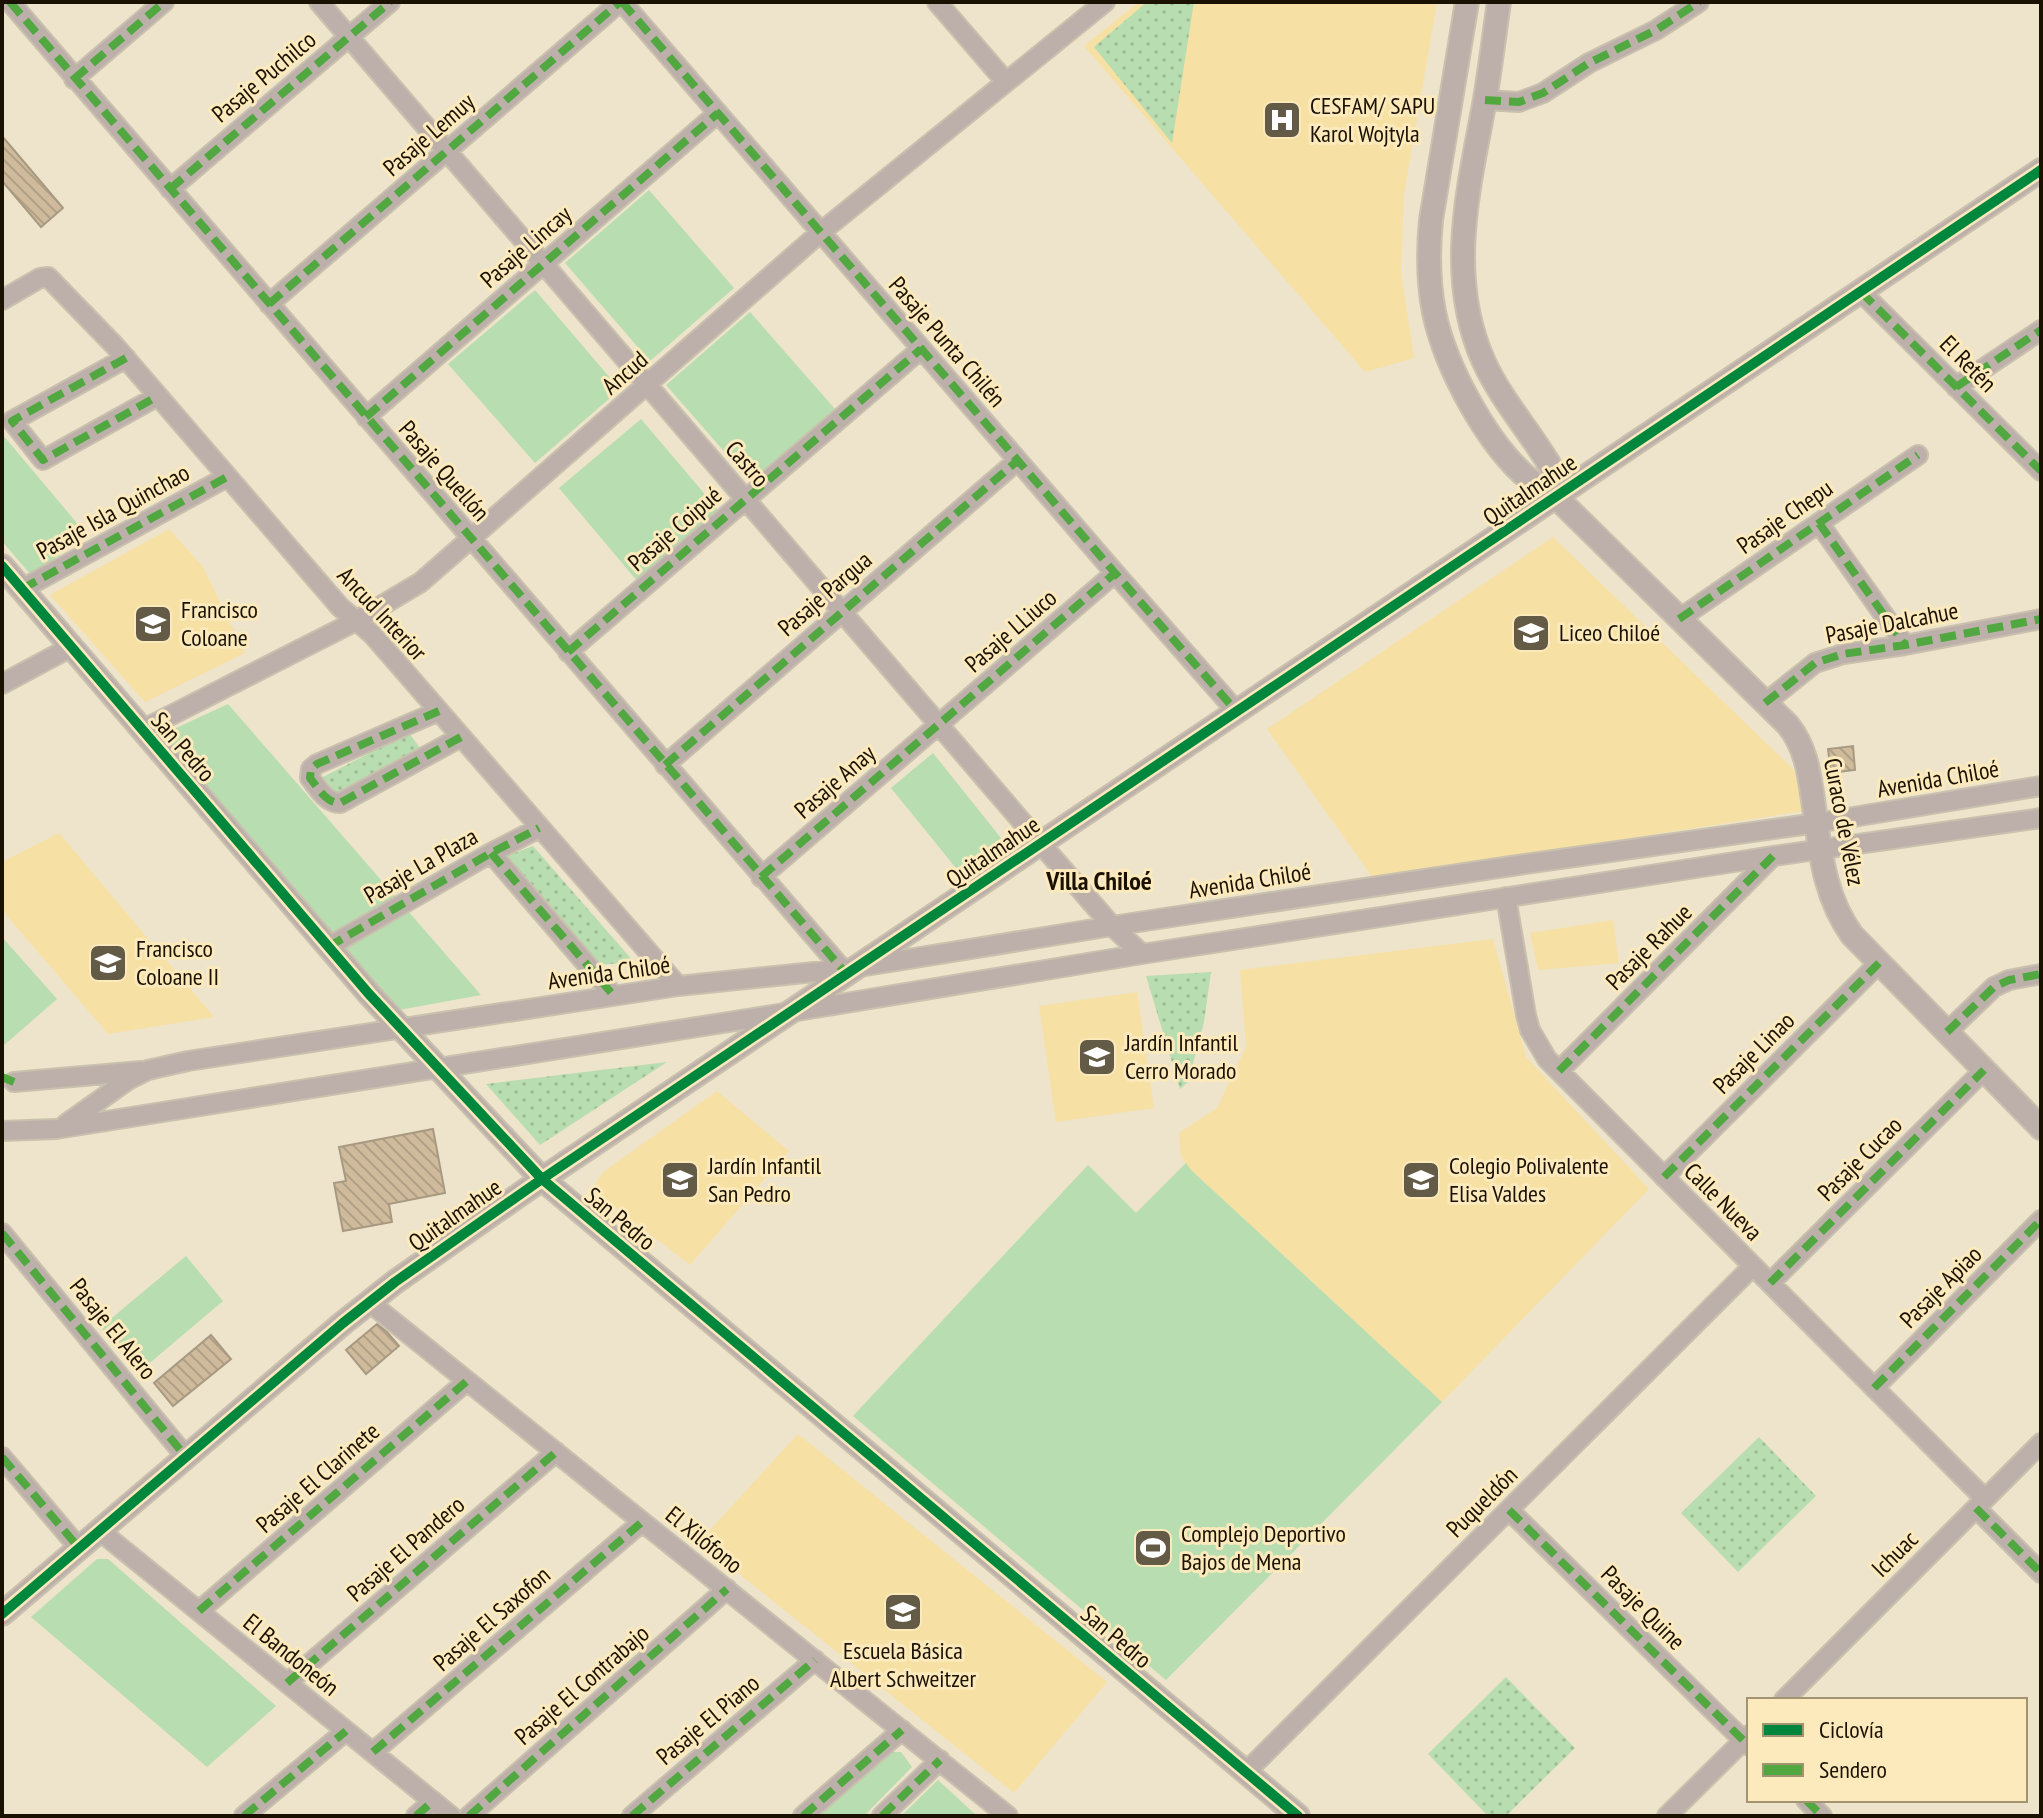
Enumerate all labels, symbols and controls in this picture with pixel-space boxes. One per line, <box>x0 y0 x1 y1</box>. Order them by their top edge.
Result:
street label: Pasaje Puchilco <box>205 24 322 129</box>
street label: Pasaje Lemuy <box>376 86 481 183</box>
place label: CESFAM/ SAPU Karol Wojtyla <box>1310 90 1435 149</box>
hospital icon: CESFAM/ SAPU Karol Wojtyla <box>1261 99 1303 141</box>
street label: Pasaje Lincay <box>474 199 578 295</box>
street label: Pasaje Punta Chilén <box>882 270 1013 413</box>
street label: El Retén <box>1933 329 2003 399</box>
street label: Ancud <box>595 344 654 401</box>
street label: Pasaje Quellón <box>392 414 497 527</box>
street label: Castro <box>719 434 776 493</box>
street label: Quitalmahue <box>1477 447 1583 532</box>
street label: Pasaje Isla Quinchao <box>31 457 195 566</box>
street label: Pasaje Chepu <box>1731 472 1839 561</box>
street label: Pasaje Coipué <box>621 479 728 578</box>
street label: Pasaje Pargua <box>771 544 878 643</box>
street label: Ancud Interior <box>331 560 434 668</box>
street label: Pasaje LLiuco <box>958 582 1063 679</box>
place label: Francisco Coloane <box>181 594 258 653</box>
street label: Pasaje Dalcahue <box>1823 594 1961 651</box>
school or university icon: Francisco Coloane <box>132 603 174 645</box>
school or university icon: Liceo Chiloé <box>1510 612 1552 654</box>
place label: Liceo Chiloé <box>1559 617 1660 648</box>
street label: San Pedro <box>144 705 222 788</box>
street label: Pasaje Anay <box>788 738 882 825</box>
street label: Avenida Chiloé <box>1875 753 2001 804</box>
street label: Curaco de Vélez <box>1817 755 1872 888</box>
street label: Quitalmahue <box>940 809 1046 894</box>
street label: Pasaje La Plaza <box>358 821 483 911</box>
street label: Avenida Chiloé <box>1187 856 1313 905</box>
district label: Villa Chiloé <box>1045 864 1152 897</box>
street label: Pasaje Rahue <box>1599 897 1698 996</box>
place label: Francisco Coloane II <box>136 933 219 992</box>
school or university icon: Francisco Coloane II <box>87 942 129 984</box>
street label: Avenida Chiloé <box>546 949 672 996</box>
street label: Pasaje Linao <box>1706 1005 1801 1100</box>
place label: Jardín Infantil Cerro Morado <box>1124 1027 1238 1086</box>
school or university icon: Jardín Infantil Cerro Morado <box>1076 1036 1118 1078</box>
street label: Pasaje Cucao <box>1811 1110 1909 1208</box>
place label: Jardín Infantil San Pedro <box>707 1150 821 1209</box>
place label: Colegio Polivalente Elisa Valdes <box>1449 1150 1609 1209</box>
street label: Calle Nueva <box>1678 1156 1769 1247</box>
school or university icon: Jardín Infantil San Pedro <box>659 1159 701 1201</box>
school or university icon: Colegio Polivalente Elisa Valdes <box>1400 1159 1442 1201</box>
street label: Quitalmahue <box>402 1171 507 1258</box>
street label: San Pedro <box>579 1180 662 1257</box>
street label: Pasaje Apiao <box>1893 1239 1988 1334</box>
street label: Pasaje El Alero <box>63 1272 164 1386</box>
street label: Pasaje El Clarinete <box>250 1416 386 1540</box>
street label: Puqueldón <box>1440 1460 1524 1544</box>
street label: Pasaje El Pandero <box>340 1489 471 1608</box>
street label: El Xilófono <box>659 1499 749 1580</box>
place label: Complejo Deportivo Bajos de Mena <box>1181 1518 1346 1577</box>
street label: Ichuac <box>1865 1524 1925 1583</box>
sports icon: Complejo Deportivo Bajos de Mena <box>1132 1527 1174 1569</box>
street label: Pasaje El Saxofon <box>427 1559 557 1678</box>
street label: Pasaje Quine <box>1595 1559 1692 1656</box>
school or university icon: Escuela Básica Albert Schweitzer <box>882 1591 924 1633</box>
street label: San Pedro <box>1075 1598 1158 1675</box>
street label: El Bandoneón <box>237 1607 346 1703</box>
street label: Pasaje El Contrabajo <box>508 1618 655 1751</box>
place label: Escuela Básica Albert Schweitzer <box>830 1635 976 1694</box>
street label: Pasaje El Piano <box>650 1668 766 1772</box>
legend <box>1747 1698 2027 1802</box>
text: Ciclovía <box>1819 1714 1884 1745</box>
text: Sendero <box>1819 1754 1887 1785</box>

